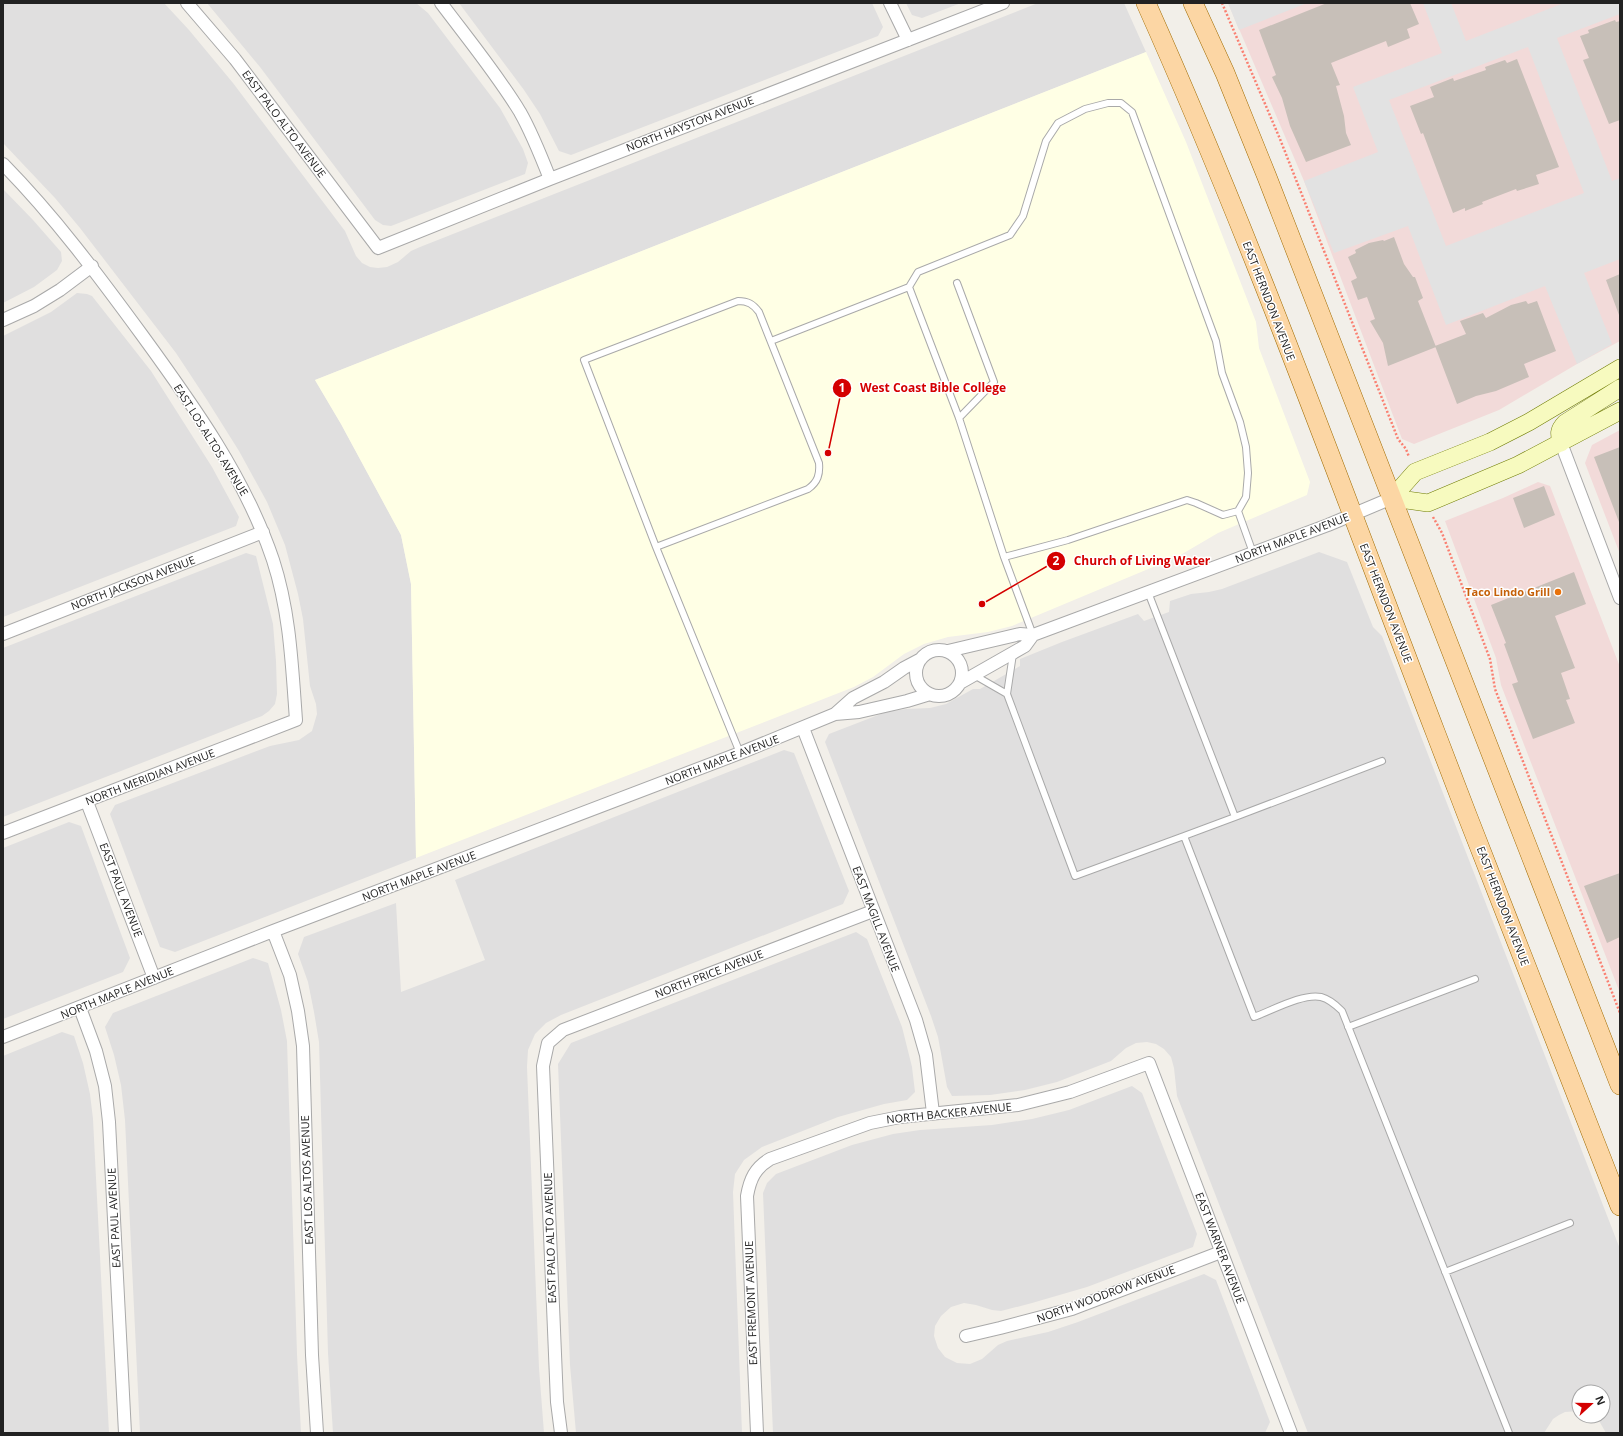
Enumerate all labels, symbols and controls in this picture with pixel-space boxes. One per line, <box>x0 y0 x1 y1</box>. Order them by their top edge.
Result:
street label: EAST PALO ALTO AVENUE <box>239 67 330 181</box>
street label: NORTH HAYSTON AVENUE <box>624 92 756 155</box>
street label: EAST HERNDON AVENUE <box>1240 239 1299 363</box>
callout: West Coast Bible College <box>832 376 1014 400</box>
text: 1 <box>839 379 845 396</box>
text: West Coast Bible College <box>860 379 1006 396</box>
street label: EAST LOS ALTOS AVENUE <box>171 381 252 499</box>
street label: NORTH MAPLE AVENUE <box>1233 509 1351 566</box>
street label: EAST HERNDON AVENUE <box>1357 541 1416 665</box>
callout: Church of Living Water <box>1046 549 1219 573</box>
street label: NORTH JACKSON AVENUE <box>69 552 197 613</box>
text: 2 <box>1053 552 1060 569</box>
text: Church of Living Water <box>1074 552 1211 569</box>
place label: Taco Lindo Grill <box>1465 584 1550 599</box>
marker: Taco Lindo Grill <box>1553 587 1563 597</box>
street label: NORTH MAPLE AVENUE <box>663 731 781 788</box>
street label: NORTH MERIDIAN AVENUE <box>83 745 217 808</box>
street label: EAST PAUL AVENUE <box>97 840 146 939</box>
street label: EAST HERNDON AVENUE <box>1474 844 1533 968</box>
street label: NORTH MAPLE AVENUE <box>360 847 478 904</box>
street label: EAST MAGILL AVENUE <box>849 864 904 974</box>
street label: NORTH PRICE AVENUE <box>652 946 765 1001</box>
street label: NORTH MAPLE AVENUE <box>58 963 176 1022</box>
street label: NORTH BACKER AVENUE <box>885 1098 1012 1127</box>
street label: EAST LOS ALTOS AVENUE <box>297 1115 316 1245</box>
street label: EAST PAUL AVENUE <box>103 1168 124 1268</box>
street label: EAST PALO ALTO AVENUE <box>540 1172 559 1304</box>
street label: EAST WARNER AVENUE <box>1192 1190 1249 1306</box>
street label: EAST FREMONT AVENUE <box>741 1241 760 1365</box>
street label: NORTH WOODROW AVENUE <box>1035 1261 1177 1326</box>
north arrow <box>1571 1384 1611 1424</box>
text: N <box>1592 1393 1609 1407</box>

